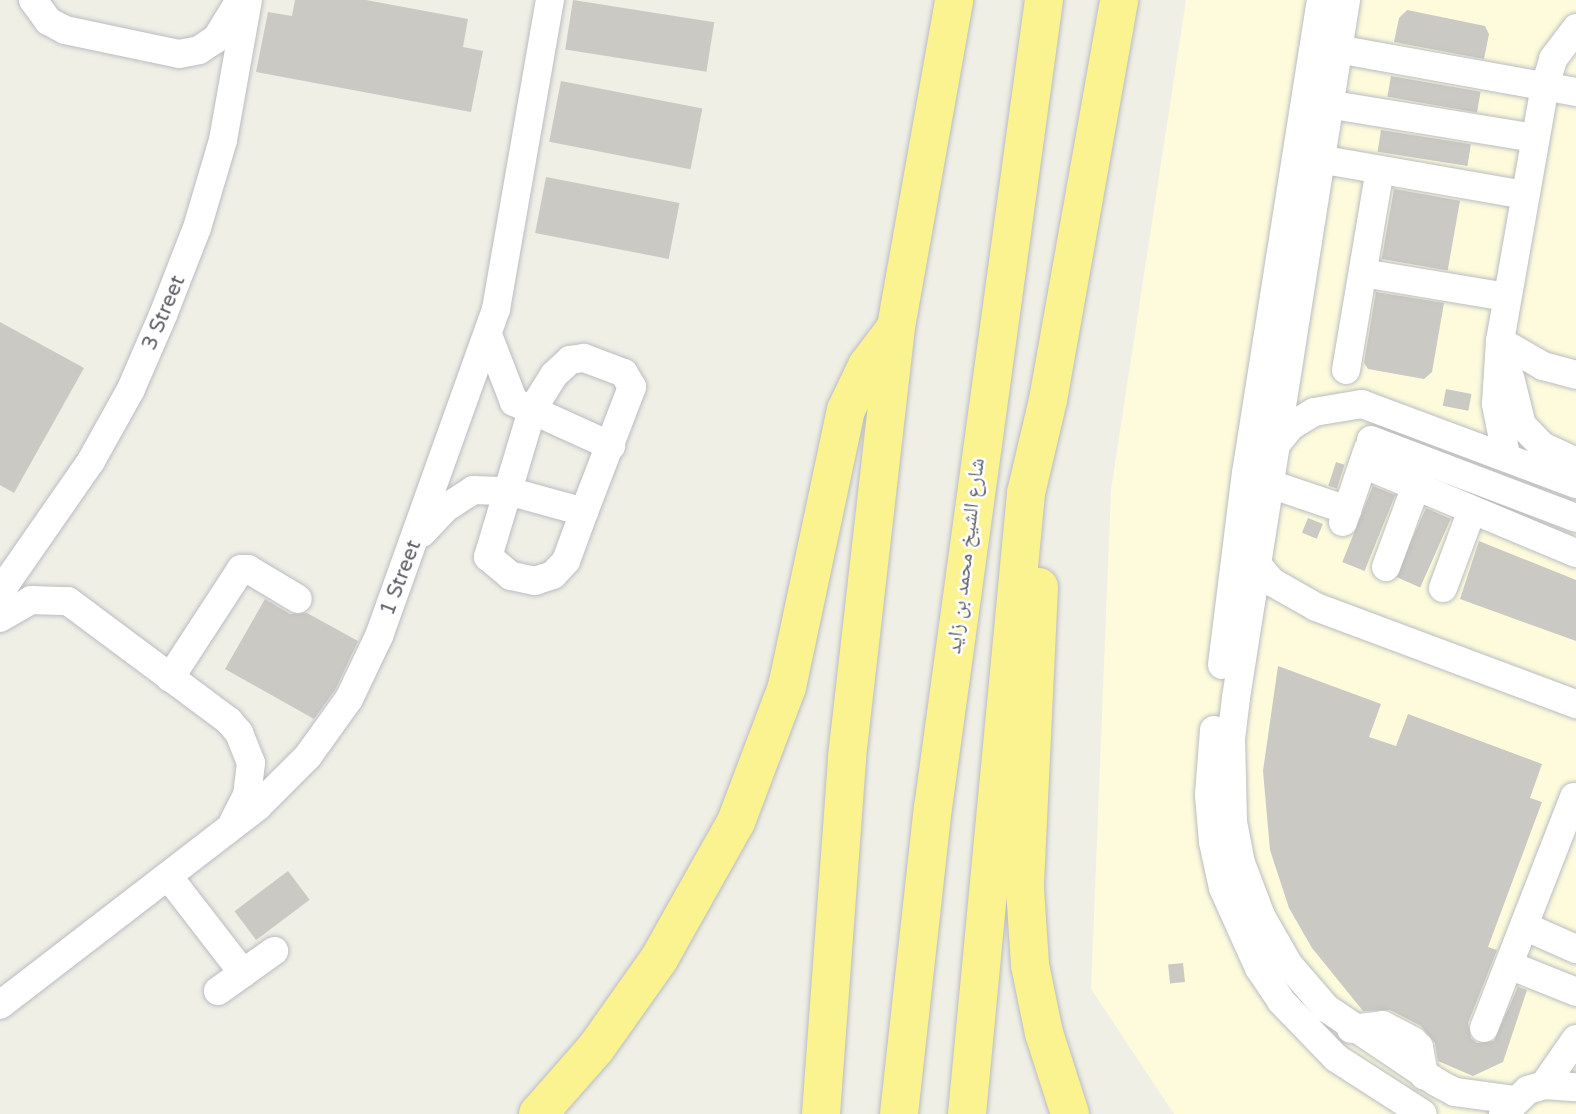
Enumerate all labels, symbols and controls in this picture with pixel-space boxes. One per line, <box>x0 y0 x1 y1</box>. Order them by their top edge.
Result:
street label: 3 Street <box>137 272 191 354</box>
street label: شارع الشيخ محمد بن زايد <box>941 457 991 655</box>
street label: 1 Street <box>375 537 427 619</box>

